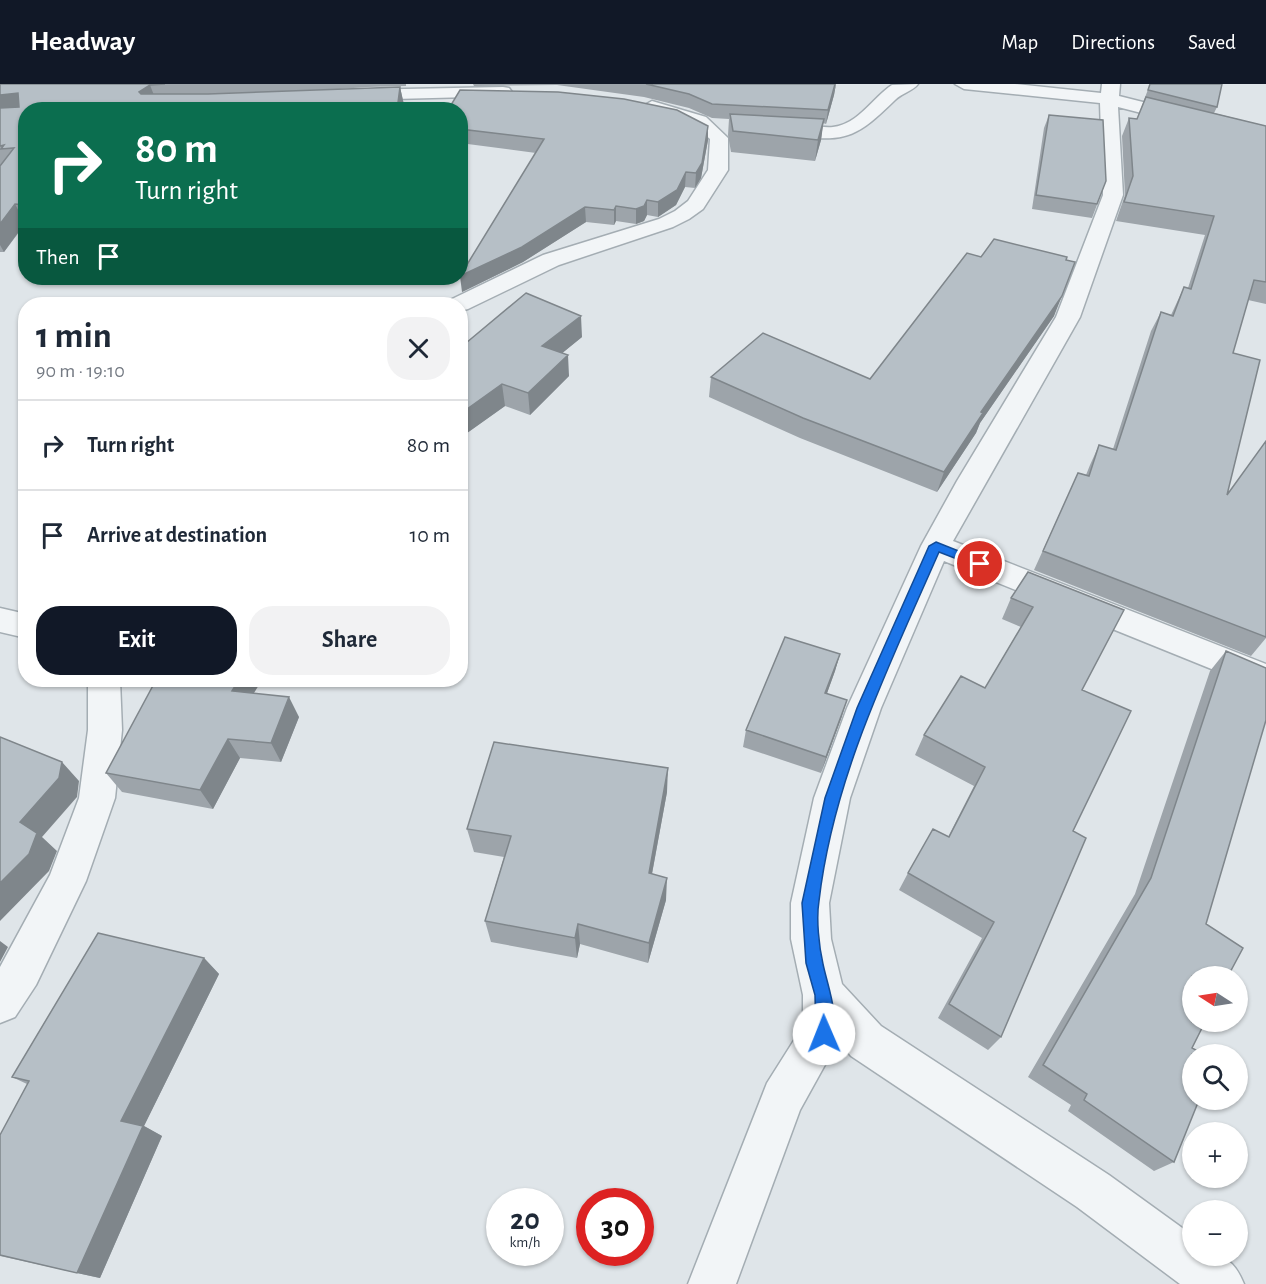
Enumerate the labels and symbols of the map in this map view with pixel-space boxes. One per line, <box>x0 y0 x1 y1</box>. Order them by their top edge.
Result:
pin <box>954 538 1005 589</box>
north arrow <box>1182 966 1248 1032</box>
position arrow <box>792 1002 856 1066</box>
speed limit sign: 30 <box>576 1188 654 1266</box>

